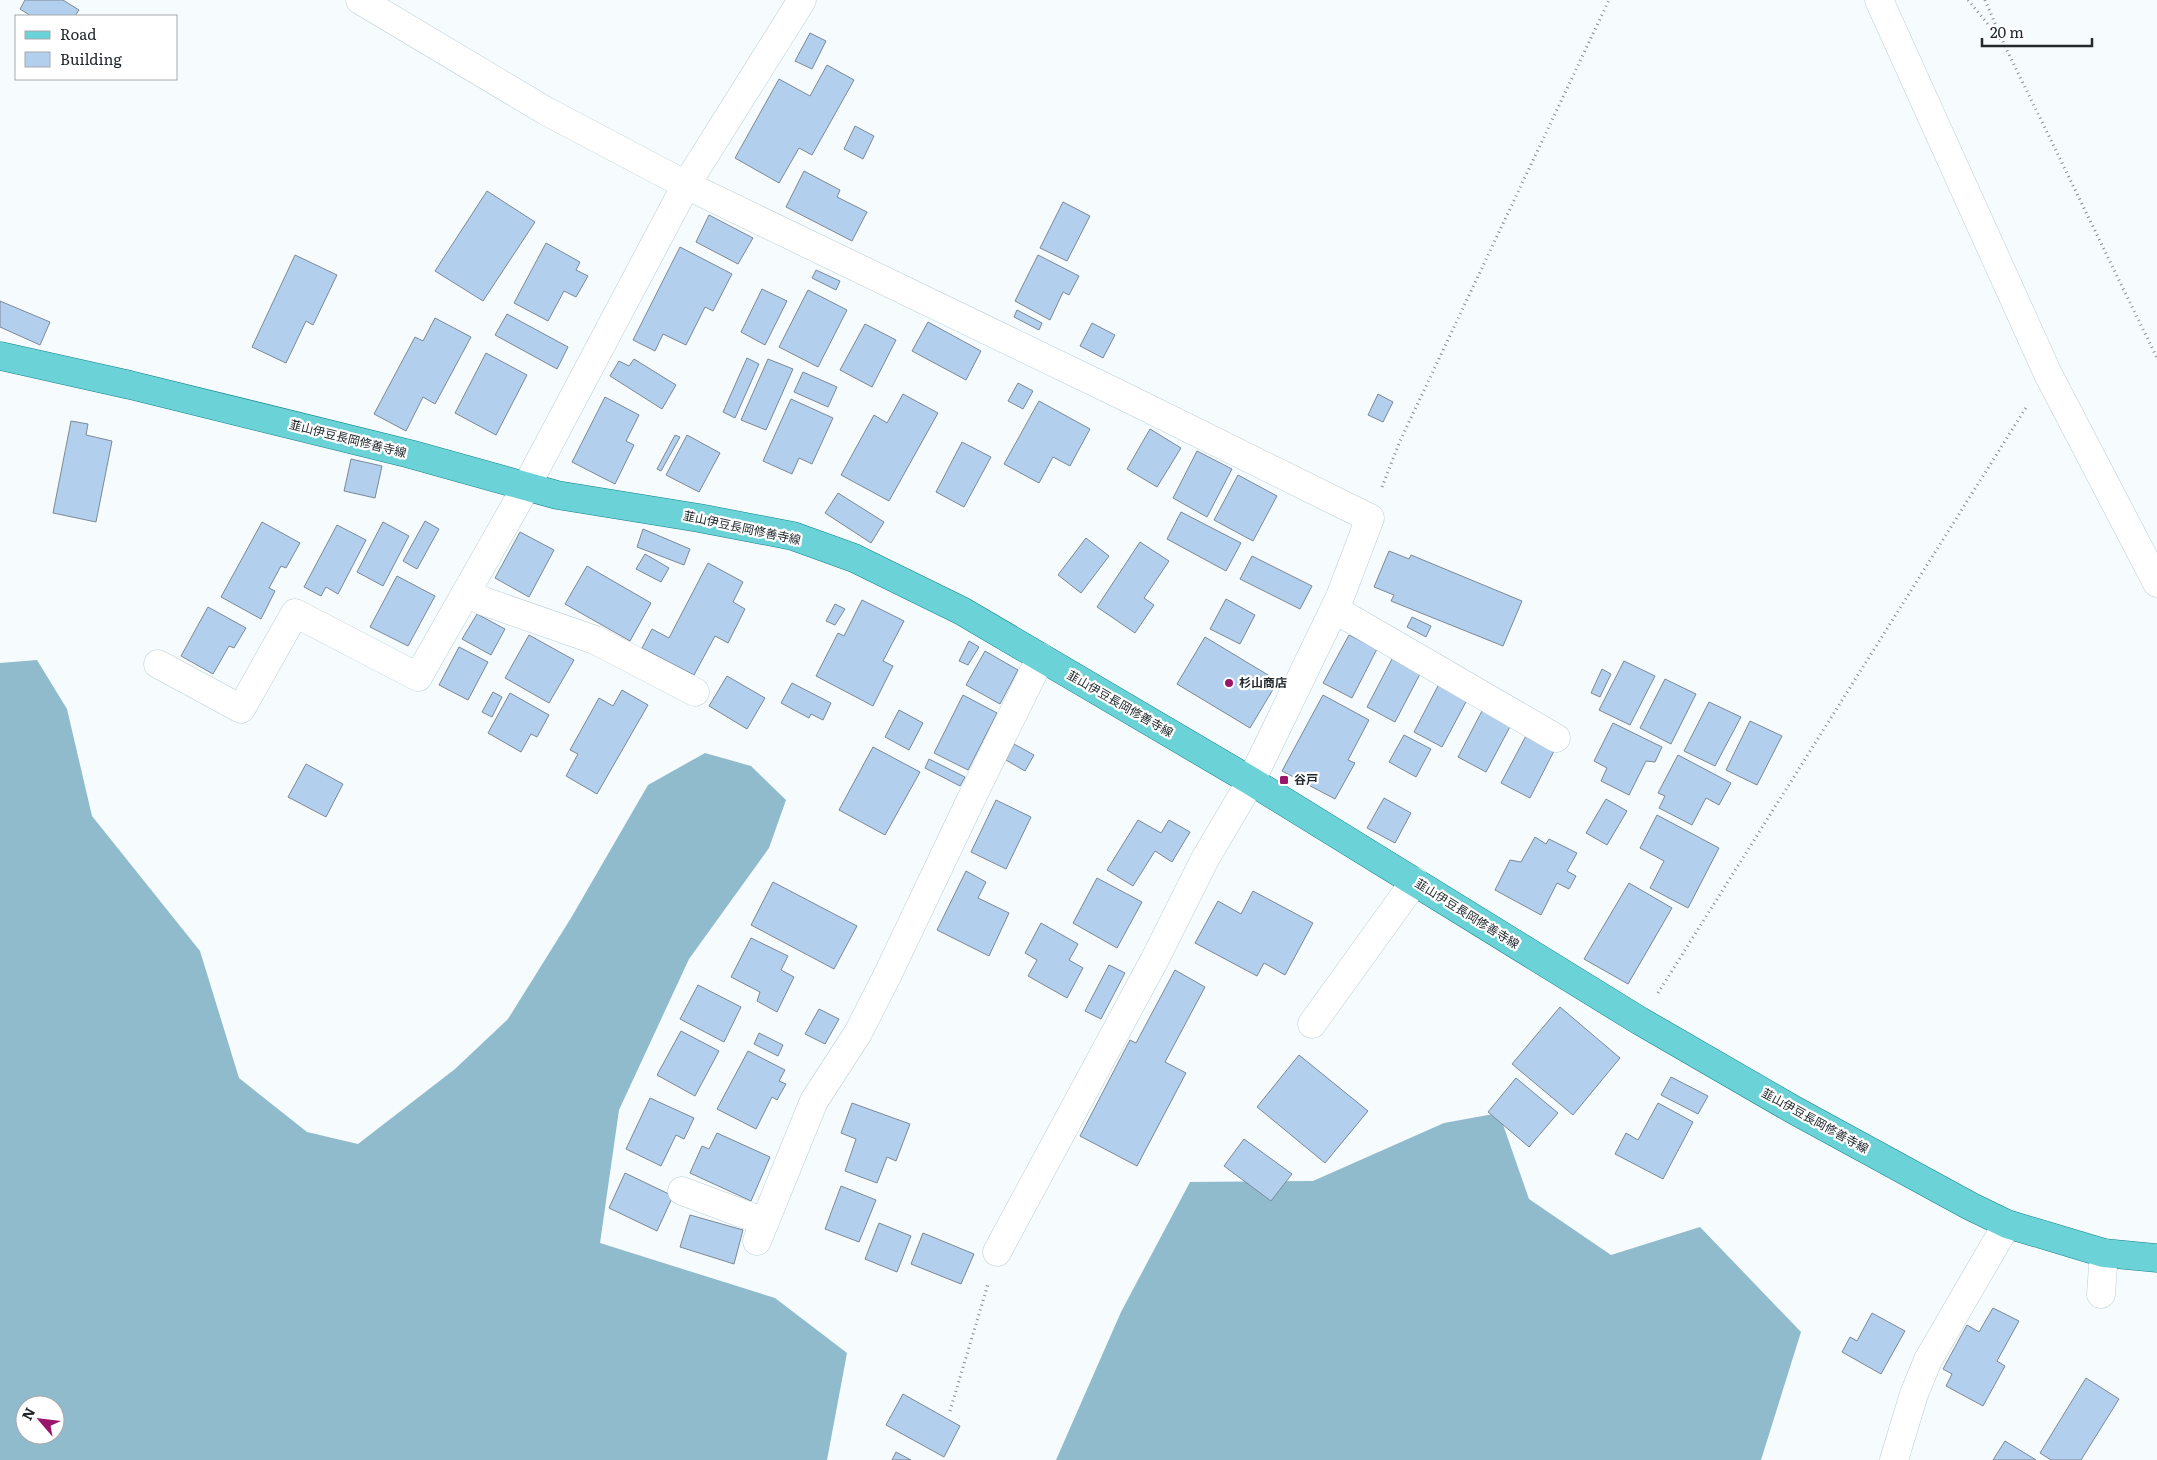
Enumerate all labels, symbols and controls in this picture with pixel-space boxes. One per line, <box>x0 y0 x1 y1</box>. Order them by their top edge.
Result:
legend <box>15 15 178 80</box>
scale bar <box>1982 15 2092 47</box>
text: 20 m <box>1990 20 2024 43</box>
text: Road <box>60 22 96 45</box>
text: Building <box>60 47 122 70</box>
street label: 韮山伊豆長岡修善寺線 <box>288 415 409 461</box>
street label: 韮山伊豆長岡修善寺線 <box>682 506 803 548</box>
street label: 韮山伊豆長岡修善寺線 <box>1064 665 1177 741</box>
place label: 杉山商店 <box>1239 673 1287 691</box>
marker: 杉山商店 <box>1223 677 1235 689</box>
place label: 谷戸 <box>1294 770 1318 788</box>
marker: 谷戸 <box>1278 774 1290 786</box>
street label: 韮山伊豆長岡修善寺線 <box>1412 874 1523 953</box>
street label: 韮山伊豆長岡修善寺線 <box>1759 1083 1872 1157</box>
north arrow <box>15 1395 65 1445</box>
text: N <box>16 1403 39 1423</box>

